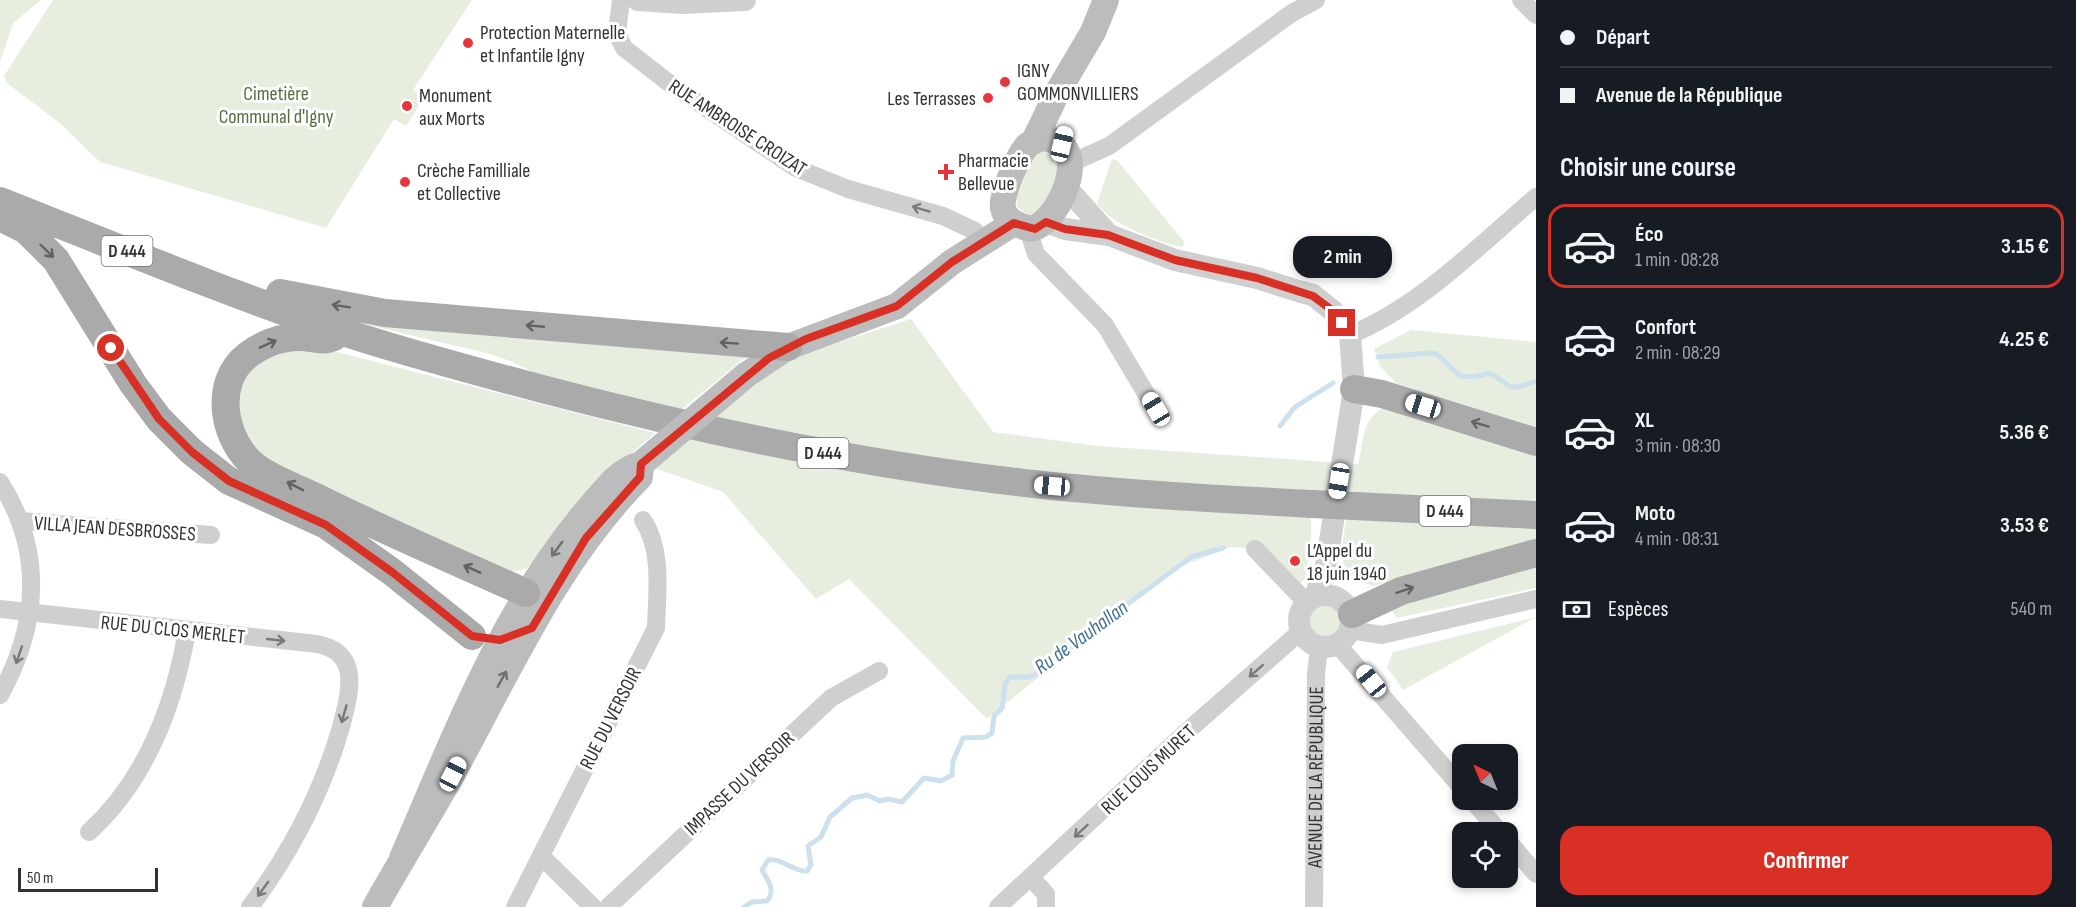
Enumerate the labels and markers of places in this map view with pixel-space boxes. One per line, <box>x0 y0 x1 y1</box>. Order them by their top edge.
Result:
place label: Protection Maternelle et Infantile Igny <box>480 21 625 68</box>
marker: Protection Maternelle et Infantile Igny <box>461 36 475 50</box>
place label: IGNY GOMMONVILLIERS <box>1017 59 1139 106</box>
marker: IGNY GOMMONVILLIERS <box>998 75 1012 89</box>
place label: Monument aux Morts <box>419 84 492 131</box>
place label: Les Terrasses <box>887 87 976 111</box>
marker: Les Terrasses <box>981 91 995 105</box>
marker: Monument aux Morts <box>400 99 414 113</box>
place label: Pharmacie Bellevue <box>958 149 1029 196</box>
place label: Crèche Familliale et Collective <box>417 159 530 206</box>
marker: Pharmacie Bellevue <box>939 165 953 179</box>
marker: Crèche Familliale et Collective <box>398 175 412 189</box>
place label: L’Appel du 18 juin 1940 <box>1307 539 1386 586</box>
marker: L’Appel du 18 juin 1940 <box>1288 554 1302 568</box>

